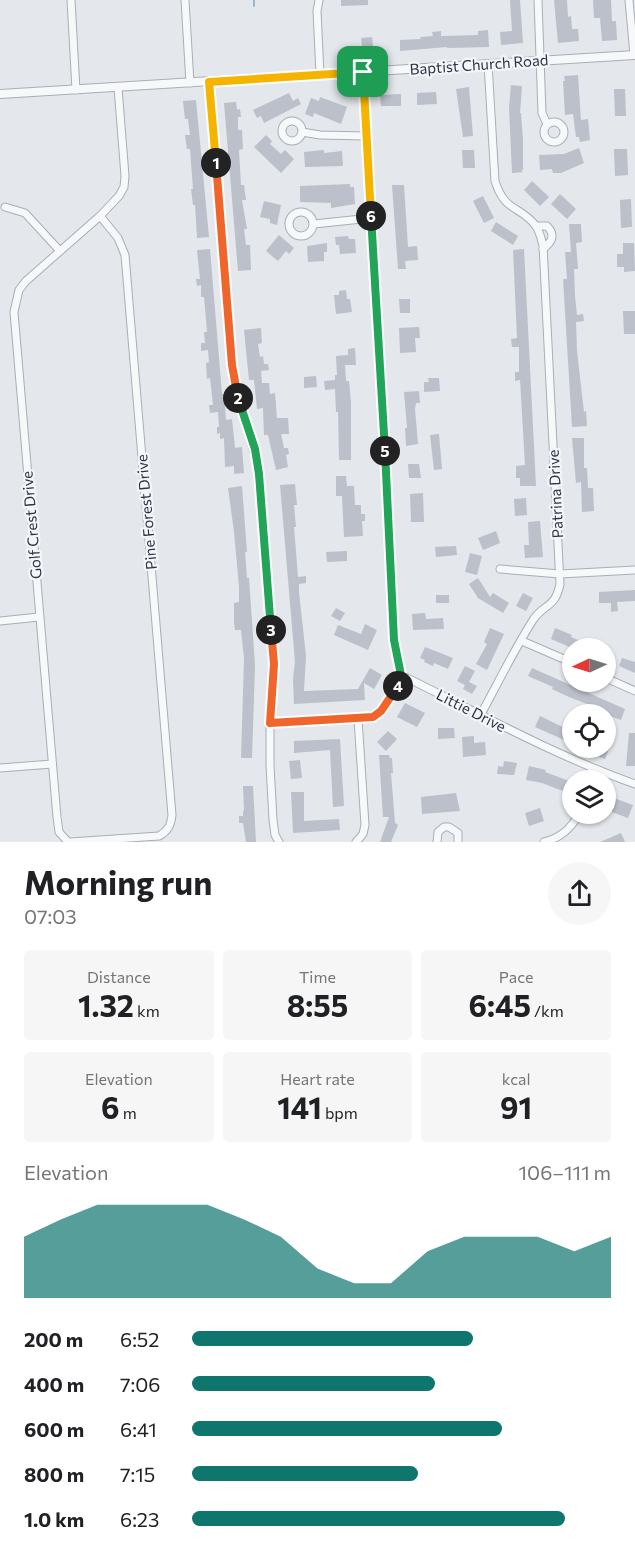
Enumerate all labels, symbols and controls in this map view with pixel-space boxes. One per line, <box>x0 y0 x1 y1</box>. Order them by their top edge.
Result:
pin <box>337 46 388 97</box>
street label: Baptist Church Road <box>409 50 549 78</box>
icon: arrive <box>346 55 379 88</box>
pin: 1 <box>201 148 231 178</box>
text: 1 <box>212 153 220 172</box>
pin: 6 <box>356 201 386 231</box>
text: 6 <box>366 206 376 225</box>
pin: 2 <box>223 383 253 413</box>
text: 2 <box>233 388 243 407</box>
pin: 5 <box>370 436 400 466</box>
text: 5 <box>380 441 390 460</box>
street label: Patrina Drive <box>544 449 566 539</box>
street label: Pine Forest Drive <box>132 454 160 570</box>
street label: Golf Crest Drive <box>17 470 45 580</box>
pin: 3 <box>256 615 286 645</box>
text: 3 <box>266 620 276 639</box>
north arrow <box>562 638 616 692</box>
map controls <box>562 638 616 824</box>
pin: 4 <box>383 671 413 701</box>
text: 4 <box>393 676 403 695</box>
street label: Littie Drive <box>434 685 509 735</box>
button: locate <box>562 704 616 758</box>
button: layers <box>562 770 616 824</box>
text: Morning run <box>24 861 212 902</box>
button: share <box>548 862 611 925</box>
text: 07:03 <box>24 904 77 928</box>
text: Distance <box>87 967 151 986</box>
text: Time <box>299 967 336 986</box>
text: Pace <box>499 967 534 986</box>
text: 1.32 <box>78 986 134 1023</box>
text: 8:55 <box>287 986 348 1023</box>
text: 6:45 <box>469 986 531 1023</box>
text: km <box>134 1001 160 1020</box>
text: /km <box>531 1001 564 1020</box>
text: Elevation <box>85 1069 153 1088</box>
text: Heart rate <box>280 1069 355 1088</box>
text: kcal <box>502 1069 530 1088</box>
text: 6 <box>101 1088 120 1125</box>
text: 141 <box>277 1088 322 1125</box>
text: 91 <box>500 1088 532 1125</box>
text: m <box>120 1103 137 1122</box>
text: bpm <box>322 1103 358 1122</box>
text: Elevation <box>24 1160 109 1184</box>
text: 106–111 m <box>519 1160 611 1184</box>
text: 200 m <box>24 1327 83 1351</box>
text: 6:52 <box>120 1327 159 1351</box>
text: 400 m <box>24 1372 84 1396</box>
text: 7:06 <box>120 1372 160 1396</box>
text: 600 m <box>24 1417 84 1441</box>
text: 6:41 <box>120 1417 157 1441</box>
text: 800 m <box>24 1462 84 1486</box>
text: 7:15 <box>120 1462 155 1486</box>
text: 1.0 km <box>24 1507 84 1531</box>
text: 6:23 <box>120 1507 159 1531</box>

